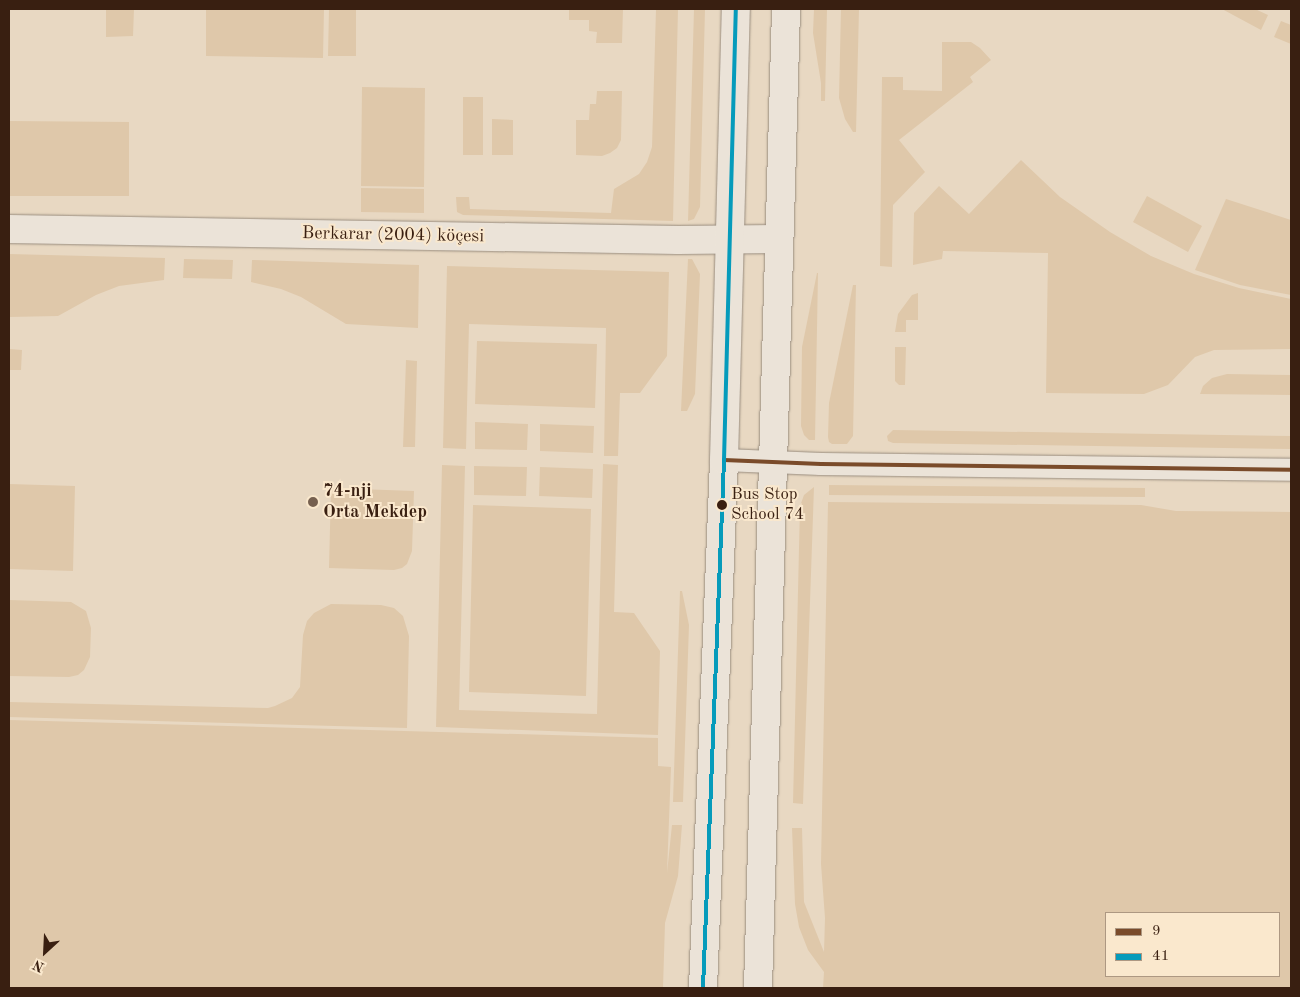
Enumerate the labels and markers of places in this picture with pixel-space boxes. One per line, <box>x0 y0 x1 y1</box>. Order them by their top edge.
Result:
place label: 74-nji Orta Mekdep <box>323 481 427 524</box>
place label: Bus Stop School 74 <box>731 485 804 525</box>
marker: 74-nji Orta Mekdep <box>307 496 319 508</box>
marker: Bus Stop School 74 <box>717 500 727 510</box>

